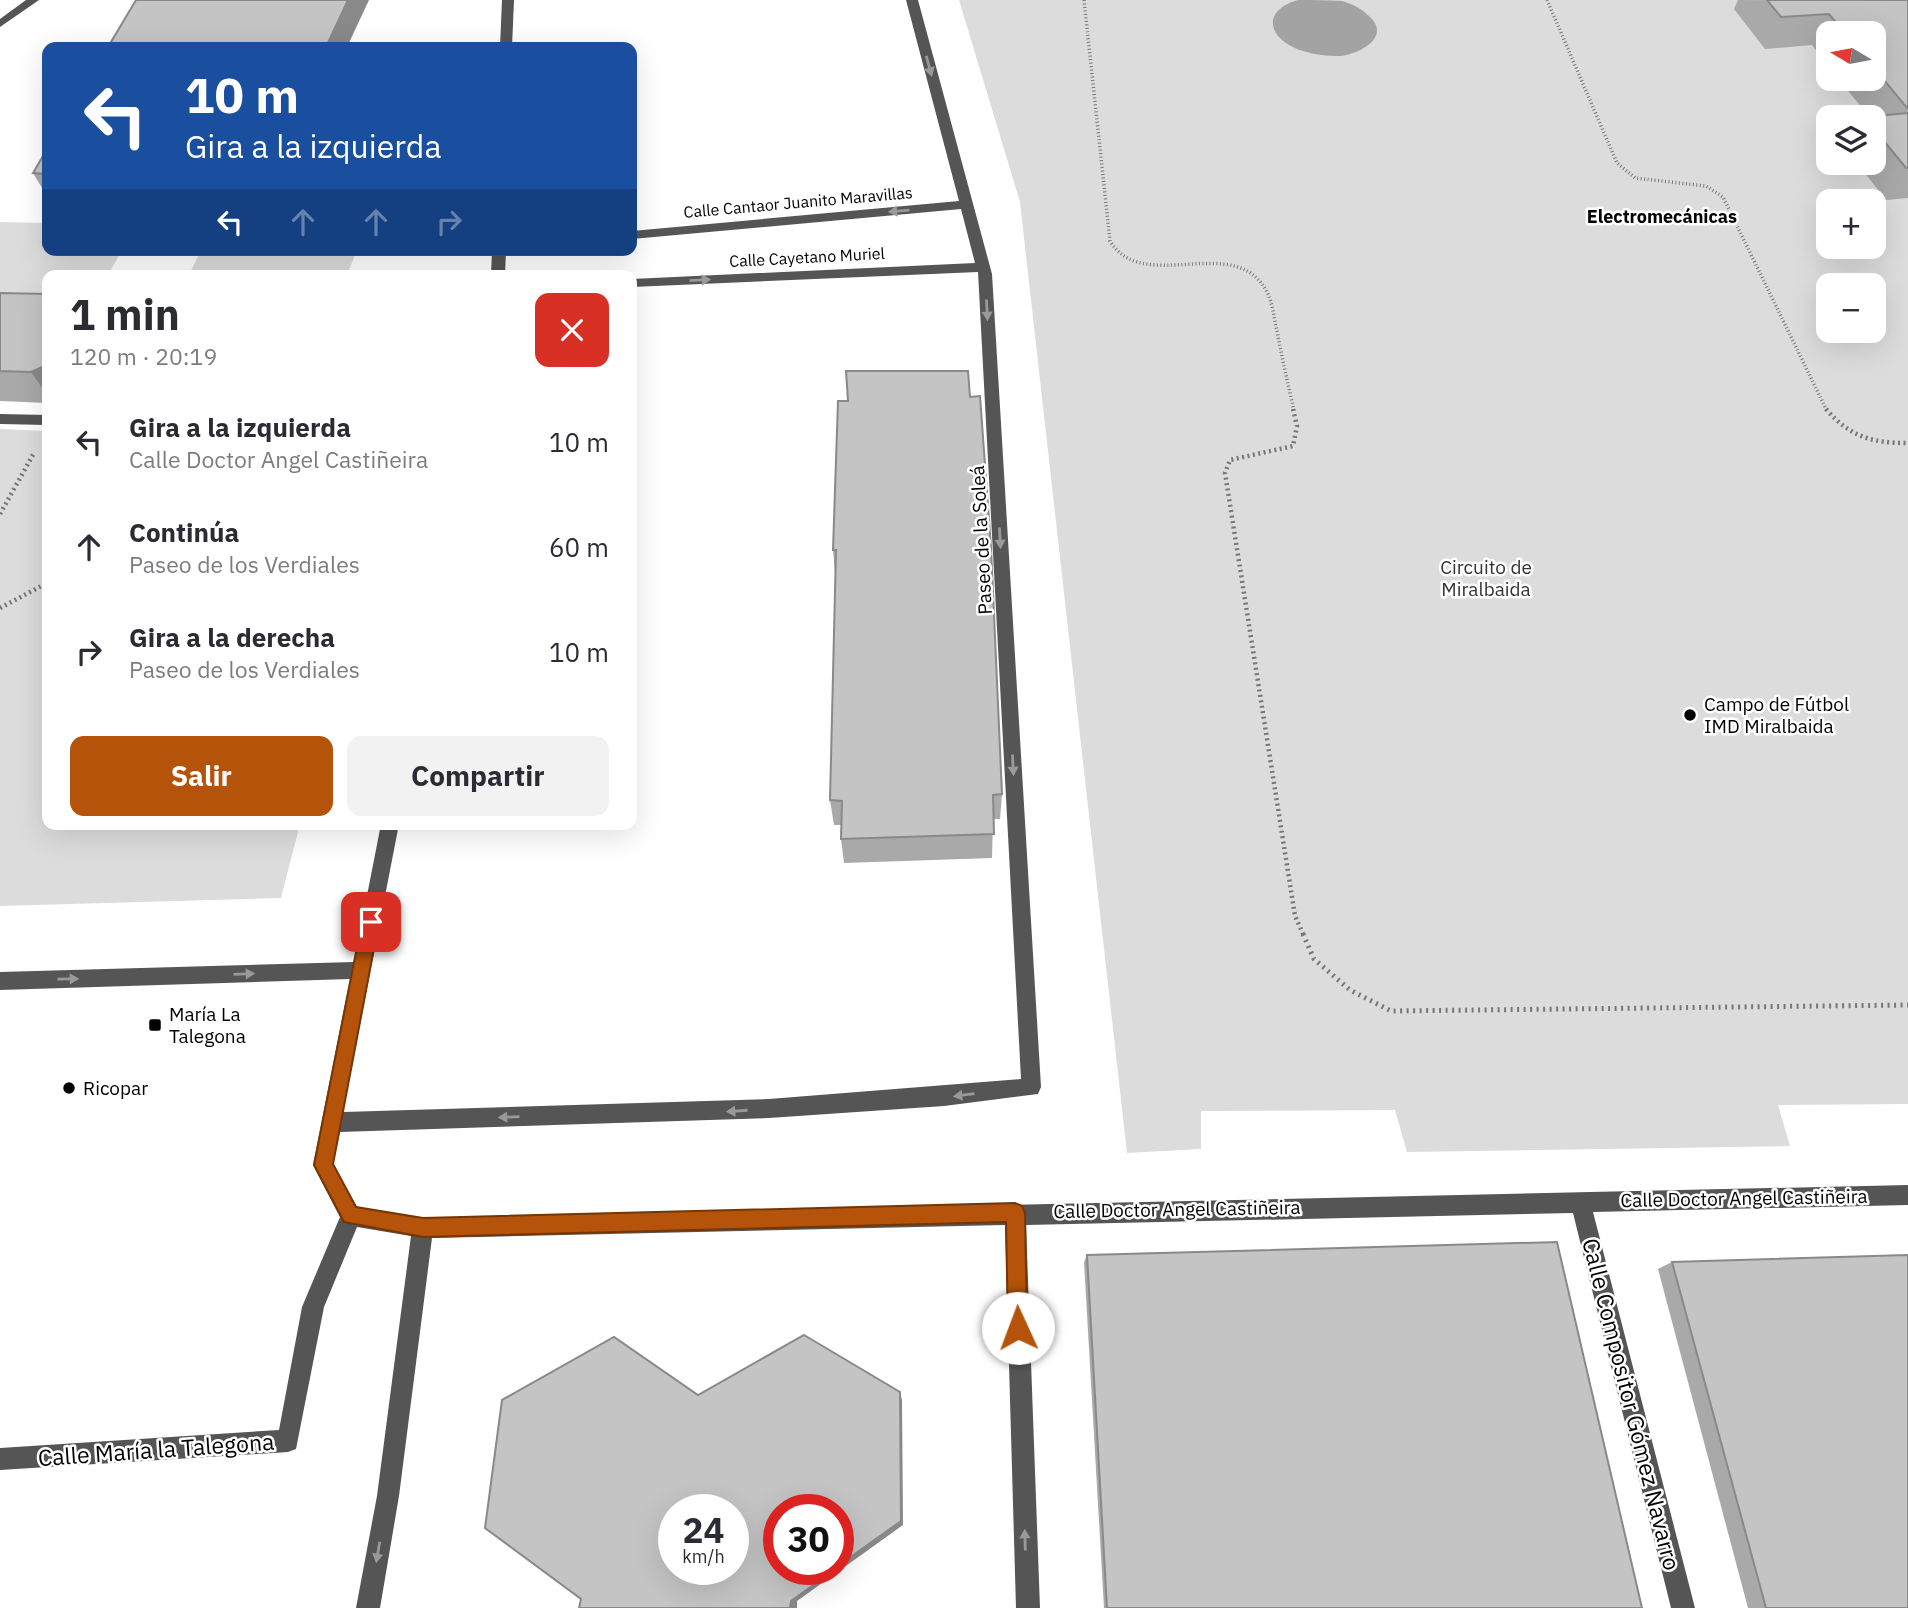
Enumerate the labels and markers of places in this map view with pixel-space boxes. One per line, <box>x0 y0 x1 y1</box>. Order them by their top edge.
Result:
place label: Campo de Fútbol IMD Miralbaida <box>1704 692 1849 738</box>
marker: Campo de Fútbol IMD Miralbaida <box>1682 707 1698 723</box>
pin <box>341 892 401 952</box>
place label: María La Talegona <box>169 1002 246 1048</box>
marker: María La Talegona <box>147 1017 163 1033</box>
place label: Ricopar <box>83 1076 148 1100</box>
marker: Ricopar <box>61 1080 77 1096</box>

